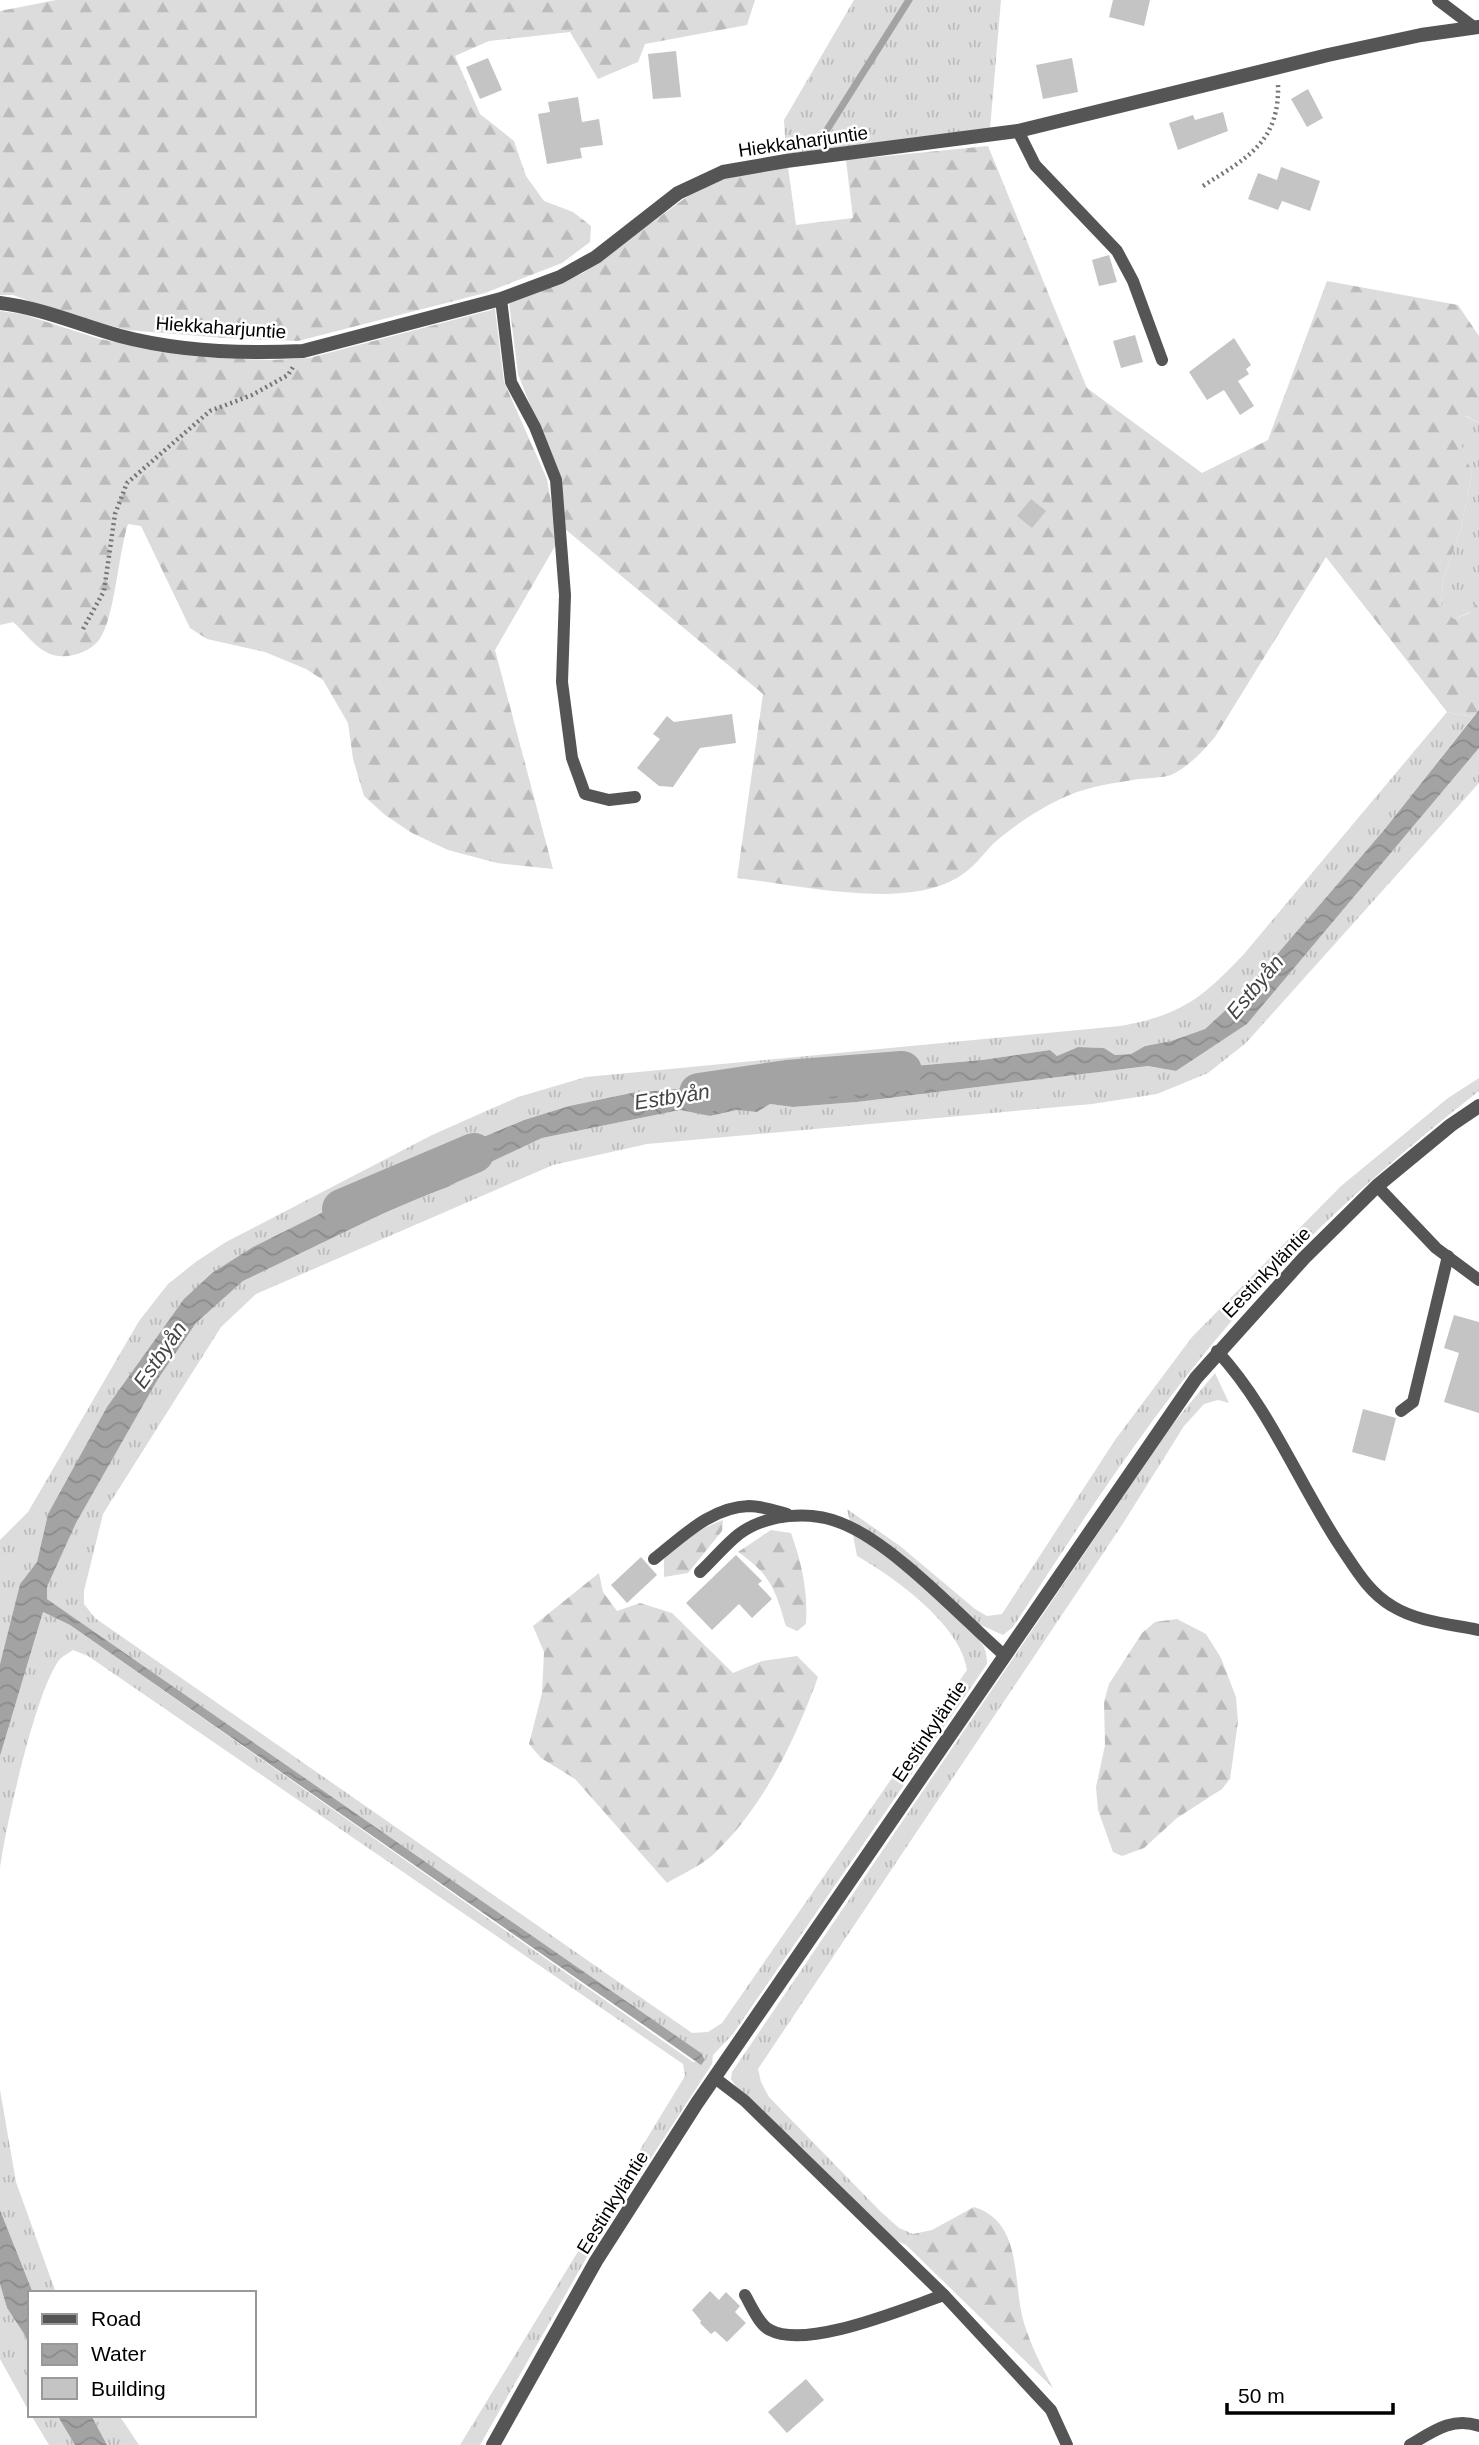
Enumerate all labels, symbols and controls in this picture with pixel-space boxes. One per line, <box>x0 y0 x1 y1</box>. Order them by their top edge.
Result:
street label: Hiekkaharjuntie <box>737 122 869 161</box>
street label: Hiekkaharjuntie <box>155 312 287 343</box>
water label: Estbyån <box>1221 950 1288 1023</box>
water label: Estbyån <box>633 1079 711 1114</box>
street label: Eestinkyläntie <box>1218 1223 1315 1322</box>
water label: Estbyån <box>128 1317 191 1392</box>
street label: Eestinkyläntie <box>888 1677 971 1786</box>
street label: Eestinkyläntie <box>572 2147 652 2258</box>
legend <box>28 2291 256 2417</box>
text: Road <box>91 2307 141 2330</box>
text: Water <box>91 2342 146 2365</box>
scale bar <box>1227 2372 1393 2416</box>
text: Building <box>91 2377 166 2400</box>
text: 50 m <box>1238 2384 1285 2407</box>

